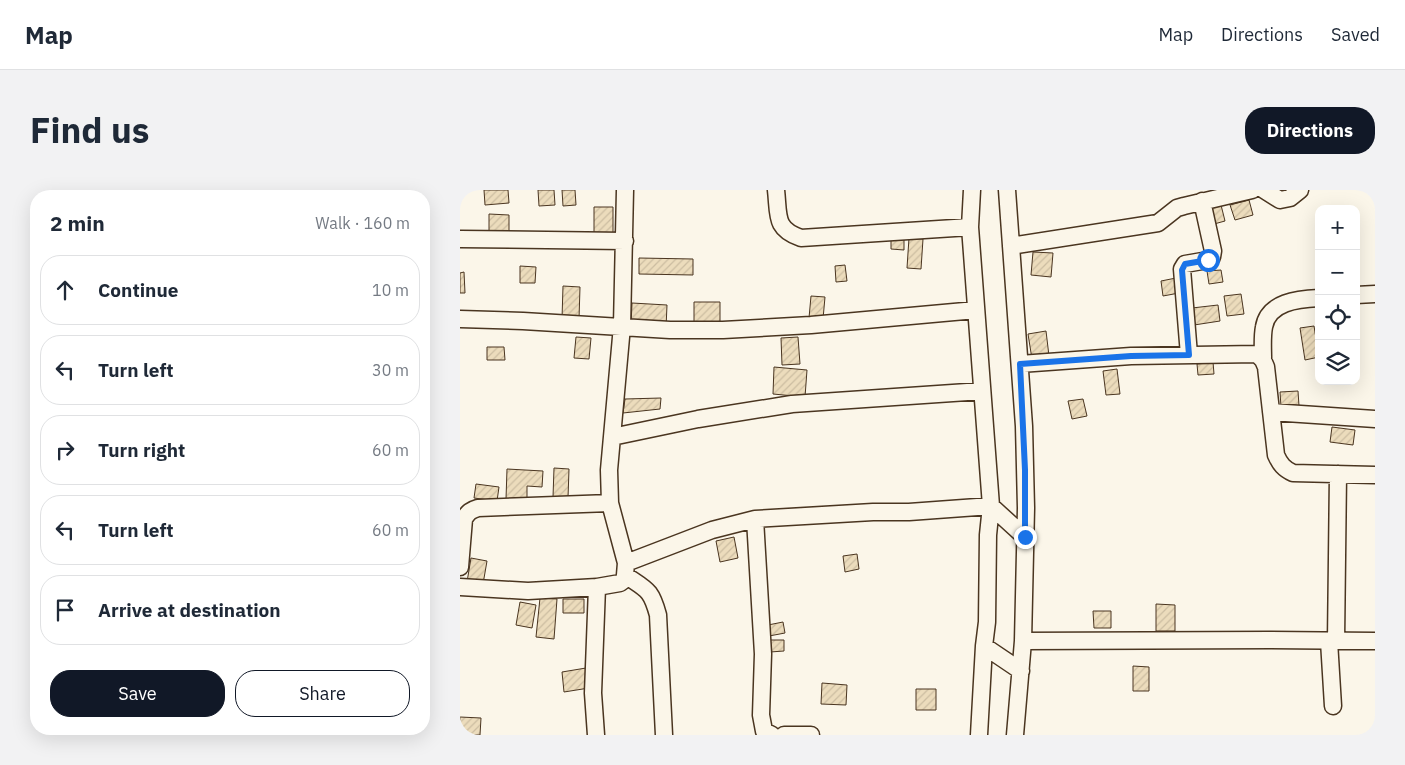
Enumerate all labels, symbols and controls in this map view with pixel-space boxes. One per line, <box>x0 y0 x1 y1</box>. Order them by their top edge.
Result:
text: Map <box>25 19 73 51</box>
text: Map <box>1158 23 1193 46</box>
text: Directions <box>1221 23 1303 46</box>
text: Saved <box>1331 23 1380 46</box>
text: Find us <box>30 107 149 153</box>
button: Directions <box>1245 107 1375 154</box>
map controls <box>1315 205 1360 385</box>
button: + <box>1315 205 1360 250</box>
text: 2 min <box>50 209 105 237</box>
text: Walk · 160 m <box>315 213 410 233</box>
route start <box>1197 249 1220 272</box>
button: − <box>1315 250 1360 295</box>
icon: ahead <box>51 276 79 304</box>
text: Continue <box>98 278 178 302</box>
text: 10 m <box>372 280 409 300</box>
button: locate <box>1315 295 1360 340</box>
button: layers <box>1315 340 1360 385</box>
icon: left <box>51 356 79 384</box>
text: Turn left <box>98 358 174 382</box>
text: 30 m <box>372 360 409 380</box>
icon: right <box>51 436 79 464</box>
text: Turn right <box>98 438 185 462</box>
text: 60 m <box>372 440 409 460</box>
icon: left <box>51 516 79 544</box>
text: Turn left <box>98 518 174 542</box>
text: 60 m <box>372 520 409 540</box>
route end <box>1014 526 1037 549</box>
icon: arrive <box>51 596 79 624</box>
text: Arrive at destination <box>98 598 281 622</box>
button: Save <box>50 670 225 717</box>
button: Share <box>235 670 410 717</box>

